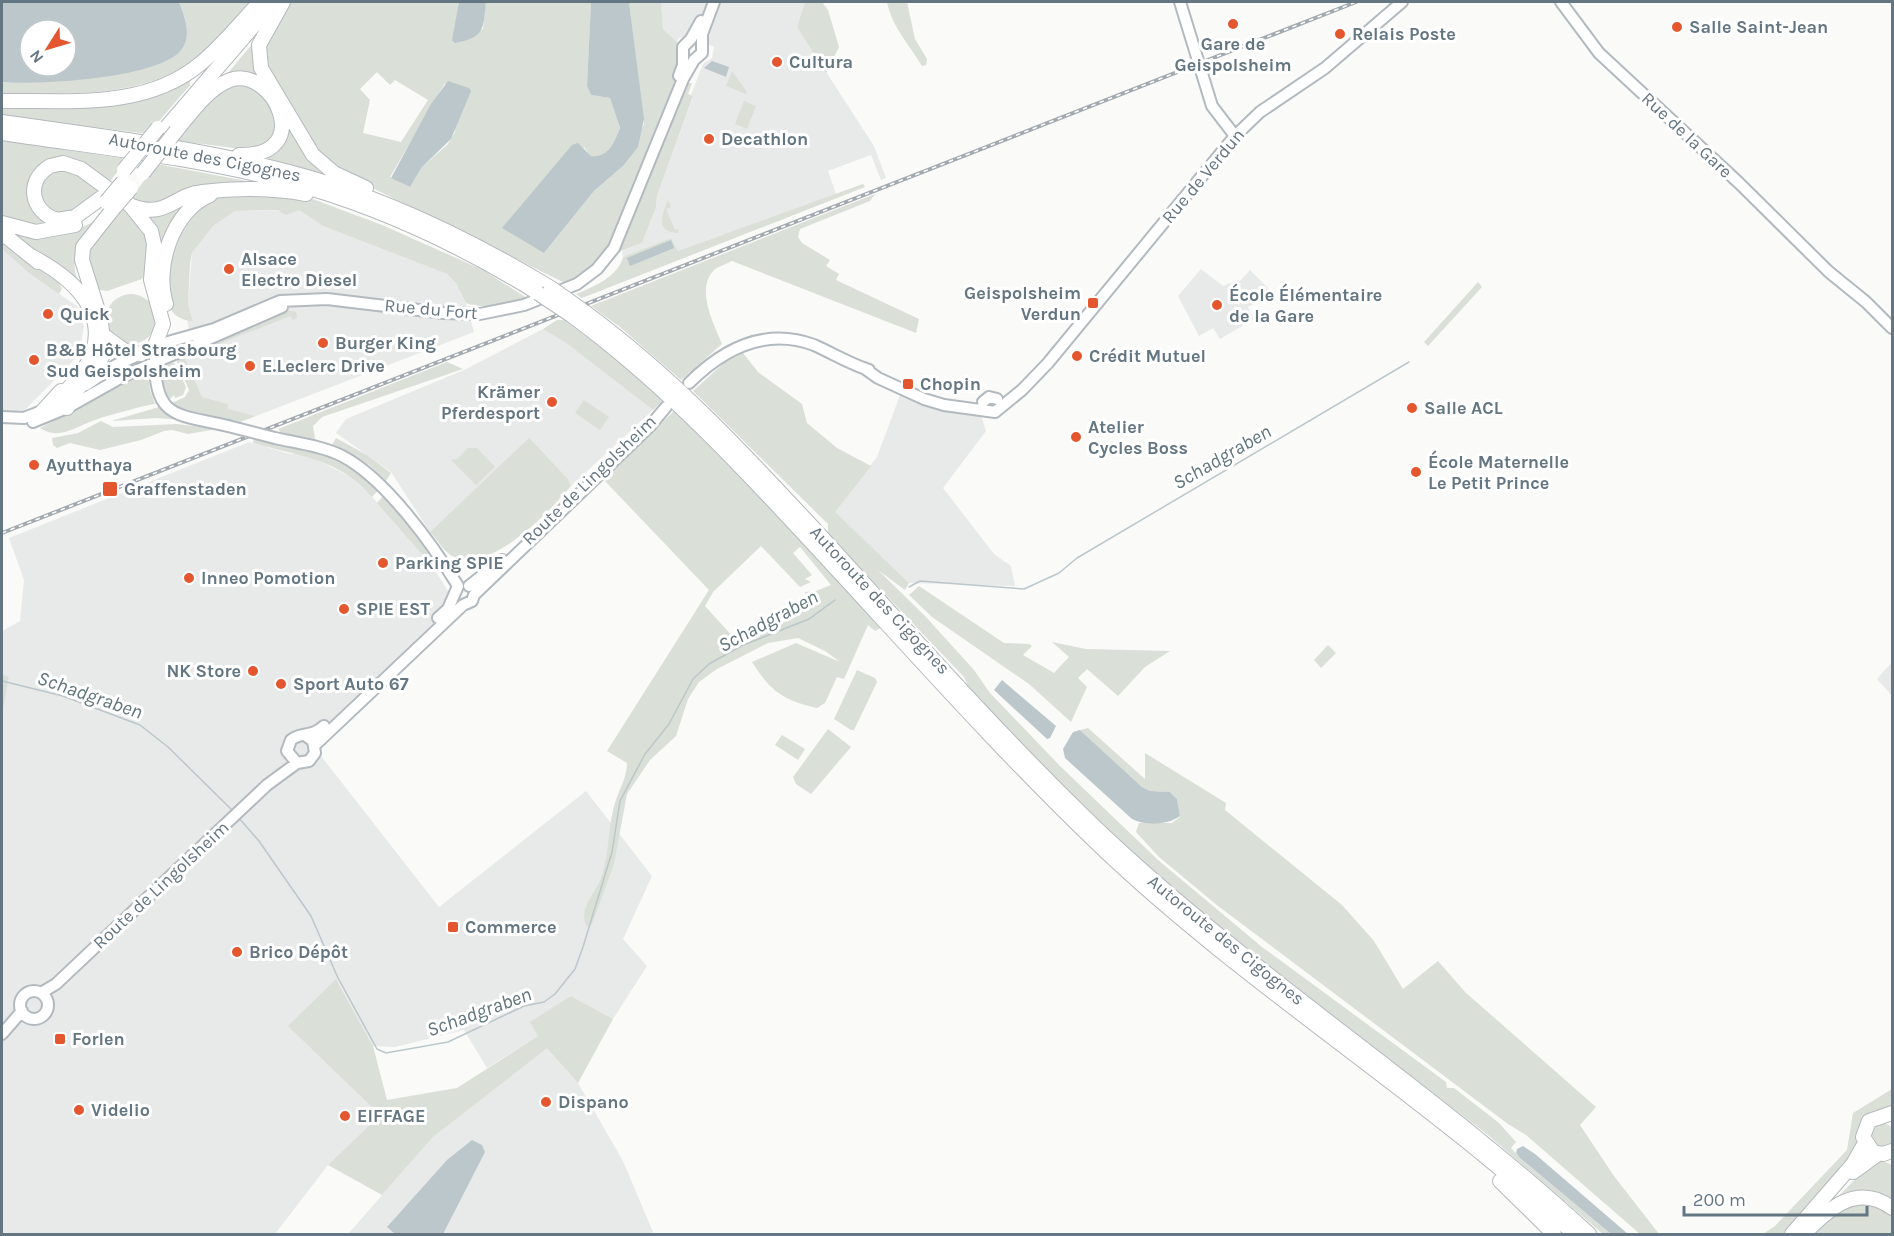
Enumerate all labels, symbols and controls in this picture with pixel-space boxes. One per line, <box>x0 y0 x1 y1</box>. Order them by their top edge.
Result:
place label: Salle Saint-Jean <box>1689 16 1828 38</box>
marker: Gare de Geispolsheim <box>1226 17 1240 31</box>
north arrow <box>18 18 78 78</box>
marker: Salle Saint-Jean <box>1670 20 1684 34</box>
place label: Relais Poste <box>1352 23 1456 45</box>
marker: Relais Poste <box>1333 27 1347 41</box>
place label: Gare de Geispolsheim <box>1174 33 1292 76</box>
text: N <box>25 46 47 67</box>
place label: Cultura <box>789 51 853 73</box>
marker: Cultura <box>770 55 784 69</box>
street label: Rue de la Gare <box>1637 87 1737 183</box>
street label: Rue de Verdun <box>1157 124 1249 228</box>
street label: Autoroute des Cigognes <box>107 128 303 186</box>
place label: Decathlon <box>721 128 808 150</box>
marker: Decathlon <box>702 132 716 146</box>
place label: Alsace Electro Diesel <box>241 248 357 291</box>
marker: Alsace Electro Diesel <box>222 262 236 276</box>
place label: Geispolsheim Verdun <box>964 282 1081 325</box>
place label: École Élémentaire de la Gare <box>1229 283 1382 327</box>
street label: Rue du Fort <box>384 294 479 324</box>
marker: Geispolsheim Verdun <box>1086 296 1100 310</box>
marker: École Élémentaire de la Gare <box>1210 298 1224 312</box>
place label: Quick <box>60 303 110 325</box>
marker: Quick <box>41 307 55 321</box>
place label: Burger King <box>335 332 436 354</box>
marker: Burger King <box>316 336 330 350</box>
place label: B&B Hôtel Strasbourg Sud Geispolsheim <box>46 339 237 382</box>
place label: Crédit Mutuel <box>1089 345 1206 367</box>
marker: Crédit Mutuel <box>1070 349 1084 363</box>
marker: B&B Hôtel Strasbourg Sud Geispolsheim <box>27 353 41 367</box>
place label: E.Leclerc Drive <box>262 355 385 377</box>
marker: E.Leclerc Drive <box>243 359 257 373</box>
place label: Chopin <box>920 373 981 395</box>
marker: Chopin <box>901 377 915 391</box>
place label: Krämer Pferdesport <box>441 381 540 424</box>
marker: Krämer Pferdesport <box>545 395 559 409</box>
place label: Salle ACL <box>1424 397 1503 419</box>
marker: Salle ACL <box>1405 401 1419 415</box>
street label: Route de Lingolsheim <box>517 410 661 550</box>
place label: Atelier Cycles Boss <box>1088 416 1188 459</box>
water label: Schadgraben <box>1169 420 1275 494</box>
marker: Atelier Cycles Boss <box>1069 430 1083 444</box>
place label: École Maternelle Le Petit Prince <box>1428 450 1569 494</box>
place label: Ayutthaya <box>46 454 133 476</box>
marker: Ayutthaya <box>27 458 41 472</box>
marker: École Maternelle Le Petit Prince <box>1409 465 1423 479</box>
place label: Graffenstaden <box>124 478 247 500</box>
marker: Graffenstaden <box>101 480 119 498</box>
street label: Autoroute des Cigognes <box>805 521 955 679</box>
place label: Parking SPIE <box>395 552 504 574</box>
marker: Parking SPIE <box>376 556 390 570</box>
place label: Inneo Pomotion <box>201 567 336 589</box>
marker: Inneo Pomotion <box>182 571 196 585</box>
water label: Schadgraben <box>714 585 822 657</box>
place label: SPIE EST <box>356 598 431 620</box>
marker: SPIE EST <box>337 602 351 616</box>
place label: NK Store <box>166 660 241 682</box>
marker: NK Store <box>246 664 260 678</box>
water label: Schadgraben <box>34 666 146 724</box>
place label: Sport Auto 67 <box>293 673 409 695</box>
marker: Sport Auto 67 <box>274 677 288 691</box>
street label: Route de Lingolsheim <box>89 816 233 954</box>
street label: Autoroute des Cigognes <box>1143 870 1309 1010</box>
place label: Commerce <box>465 916 556 938</box>
marker: Commerce <box>446 920 460 934</box>
place label: Brico Dépôt <box>249 941 348 963</box>
marker: Brico Dépôt <box>230 945 244 959</box>
water label: Schadgraben <box>424 982 534 1042</box>
place label: Forlen <box>72 1028 125 1050</box>
marker: Forlen <box>53 1032 67 1046</box>
place label: Dispano <box>558 1091 629 1113</box>
marker: Dispano <box>539 1095 553 1109</box>
place label: Videlio <box>91 1099 150 1121</box>
marker: Videlio <box>72 1103 86 1117</box>
place label: EIFFAGE <box>357 1105 426 1127</box>
marker: EIFFAGE <box>338 1109 352 1123</box>
scale bar <box>1684 1179 1867 1217</box>
text: 200 m <box>1693 1189 1746 1211</box>

